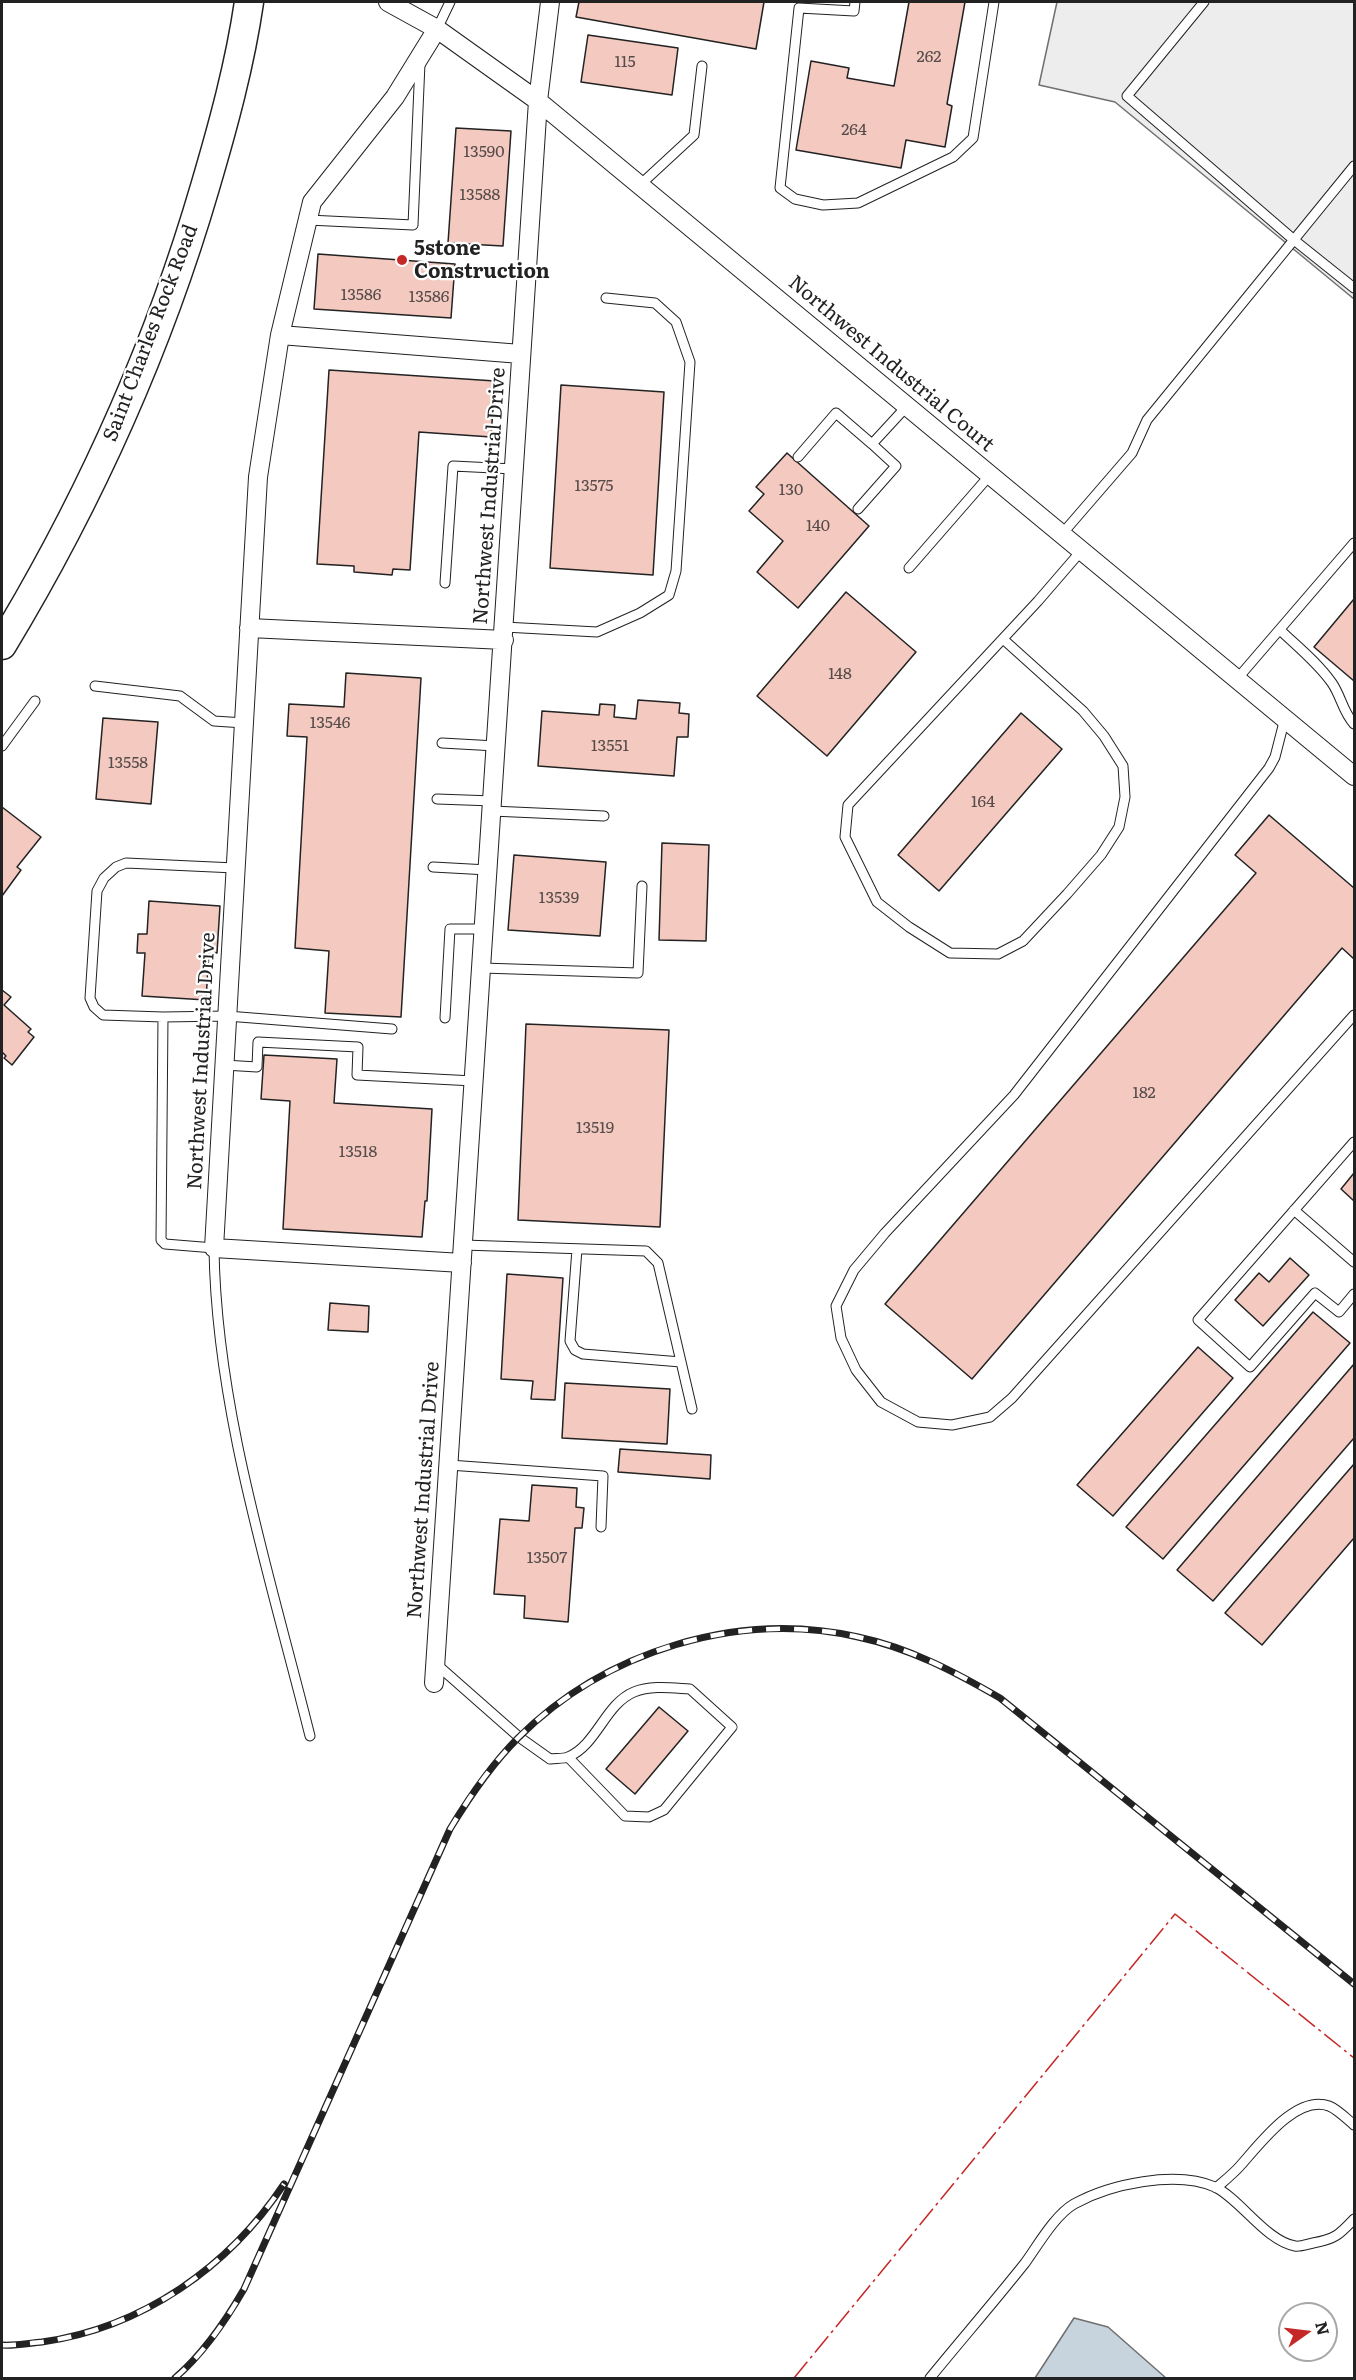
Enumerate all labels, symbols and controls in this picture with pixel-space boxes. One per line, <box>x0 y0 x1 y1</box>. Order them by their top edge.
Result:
house number: 262 <box>917 47 941 67</box>
house number: 115 <box>614 52 636 72</box>
house number: 264 <box>841 120 867 140</box>
house number: 13590 <box>464 142 504 162</box>
house number: 13588 <box>460 185 500 205</box>
street label: Saint Charles Rock Road <box>99 221 203 445</box>
place label: 5stone Construction <box>414 237 550 284</box>
marker: 5stone Construction <box>395 253 409 267</box>
street label: Northwest Industrial Court <box>783 271 999 457</box>
house number: 13586 <box>341 285 381 305</box>
house number: 13586 <box>409 287 449 307</box>
street label: Northwest Industrial Drive <box>469 367 511 625</box>
house number: 13575 <box>575 476 613 496</box>
house number: 130 <box>779 480 803 500</box>
house number: 140 <box>806 516 830 536</box>
house number: 148 <box>828 664 852 684</box>
house number: 13546 <box>310 713 350 733</box>
house number: 13551 <box>591 736 629 756</box>
house number: 13558 <box>108 753 148 773</box>
house number: 164 <box>971 792 995 812</box>
house number: 13539 <box>539 888 579 908</box>
street label: Northwest Industrial Drive <box>183 932 221 1190</box>
house number: 182 <box>1132 1083 1156 1103</box>
house number: 13519 <box>576 1118 614 1138</box>
house number: 13518 <box>339 1142 377 1162</box>
street label: Northwest Industrial Drive <box>403 1361 445 1619</box>
house number: 13507 <box>527 1548 567 1568</box>
north arrow <box>1278 2302 1338 2362</box>
text: N <box>1310 2319 1337 2338</box>

